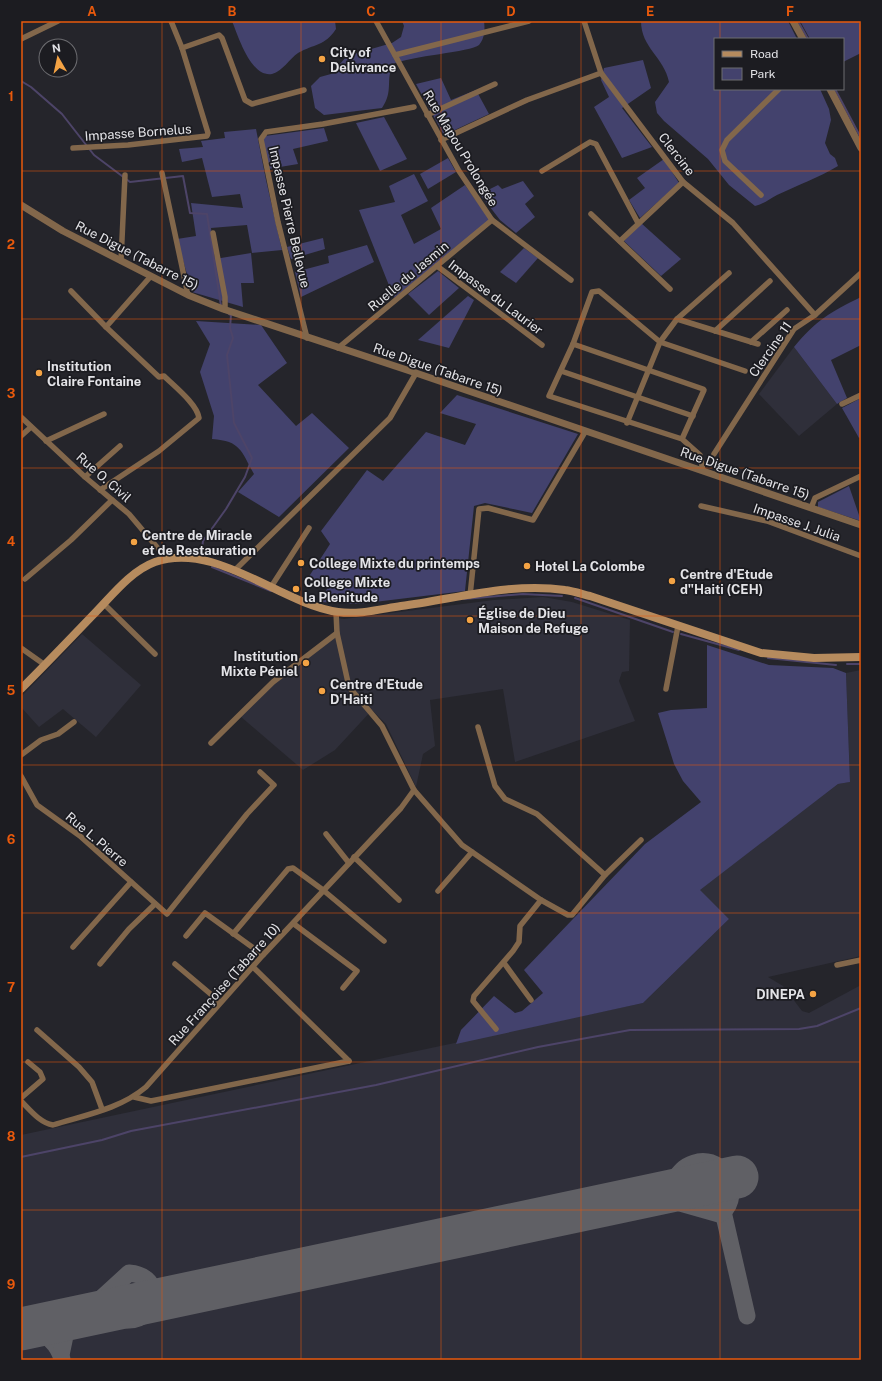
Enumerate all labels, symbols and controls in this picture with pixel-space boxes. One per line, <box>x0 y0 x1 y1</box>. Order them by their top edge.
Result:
text: A <box>87 4 97 19</box>
text: B <box>228 4 237 19</box>
text: C <box>366 4 376 19</box>
text: D <box>506 4 516 19</box>
text: E <box>646 4 654 19</box>
text: F <box>786 4 794 19</box>
north arrow <box>38 38 78 78</box>
legend <box>714 38 844 90</box>
text: N <box>51 42 62 55</box>
place label: City of Delivrance <box>330 45 396 75</box>
text: Road <box>750 47 778 61</box>
marker: City of Delivrance <box>317 54 327 64</box>
text: Park <box>750 67 776 81</box>
street label: Rue Mapou Prolongée <box>420 87 501 209</box>
text: 1 <box>8 89 14 104</box>
street label: Impasse Bornelus <box>84 121 192 144</box>
street label: Clercine <box>655 130 698 179</box>
street label: Impasse Pierre Bellevue <box>266 145 313 289</box>
street label: Rue Digue (Tabarre 15) <box>73 218 201 293</box>
text: 2 <box>7 237 15 252</box>
street label: Ruelle du Jasmin <box>365 238 452 314</box>
street label: Impasse du Laurier <box>445 257 546 338</box>
street label: Clercine 11 <box>746 319 795 380</box>
street label: Rue Digue (Tabarre 15) <box>371 340 504 399</box>
place label: Institution Claire Fontaine <box>47 359 141 389</box>
marker: Institution Claire Fontaine <box>34 368 44 378</box>
text: 3 <box>7 386 16 401</box>
street label: Rue Digue (Tabarre 15) <box>678 444 811 503</box>
street label: Rue O. Civil <box>73 450 134 505</box>
street label: Impasse J. Julia <box>751 501 842 544</box>
place label: Centre de Miracle et de Restauration <box>142 528 256 558</box>
text: 4 <box>7 534 16 549</box>
marker: Centre de Miracle et de Restauration <box>129 537 139 547</box>
place label: College Mixte du printemps <box>309 556 480 571</box>
marker: College Mixte du printemps <box>296 558 306 568</box>
place label: Hotel La Colombe <box>535 559 645 574</box>
marker: Hotel La Colombe <box>522 561 532 571</box>
place label: Centre d'Etude d"Haiti (CEH) <box>680 567 773 597</box>
place label: College Mixte la Plenitude <box>304 575 390 605</box>
marker: Centre d'Etude d"Haiti (CEH) <box>667 576 677 586</box>
marker: College Mixte la Plenitude <box>291 584 301 594</box>
place label: Église de Dieu Maison de Refuge <box>478 605 588 636</box>
marker: Église de Dieu Maison de Refuge <box>465 615 475 625</box>
place label: Institution Mixte Péniel <box>221 649 298 679</box>
marker: Institution Mixte Péniel <box>301 658 311 668</box>
place label: Centre d'Etude D'Haiti <box>330 677 423 707</box>
text: 5 <box>7 683 16 698</box>
marker: Centre d'Etude D'Haiti <box>317 686 327 696</box>
street label: Rue L. Pierre <box>63 809 131 870</box>
text: 6 <box>7 832 16 847</box>
street label: Rue Françoise (Tabarre 10) <box>166 920 283 1049</box>
text: 7 <box>7 980 15 995</box>
place label: DINEPA <box>756 987 806 1002</box>
marker: DINEPA <box>808 989 818 999</box>
text: 8 <box>7 1129 16 1144</box>
text: 9 <box>7 1277 15 1292</box>

